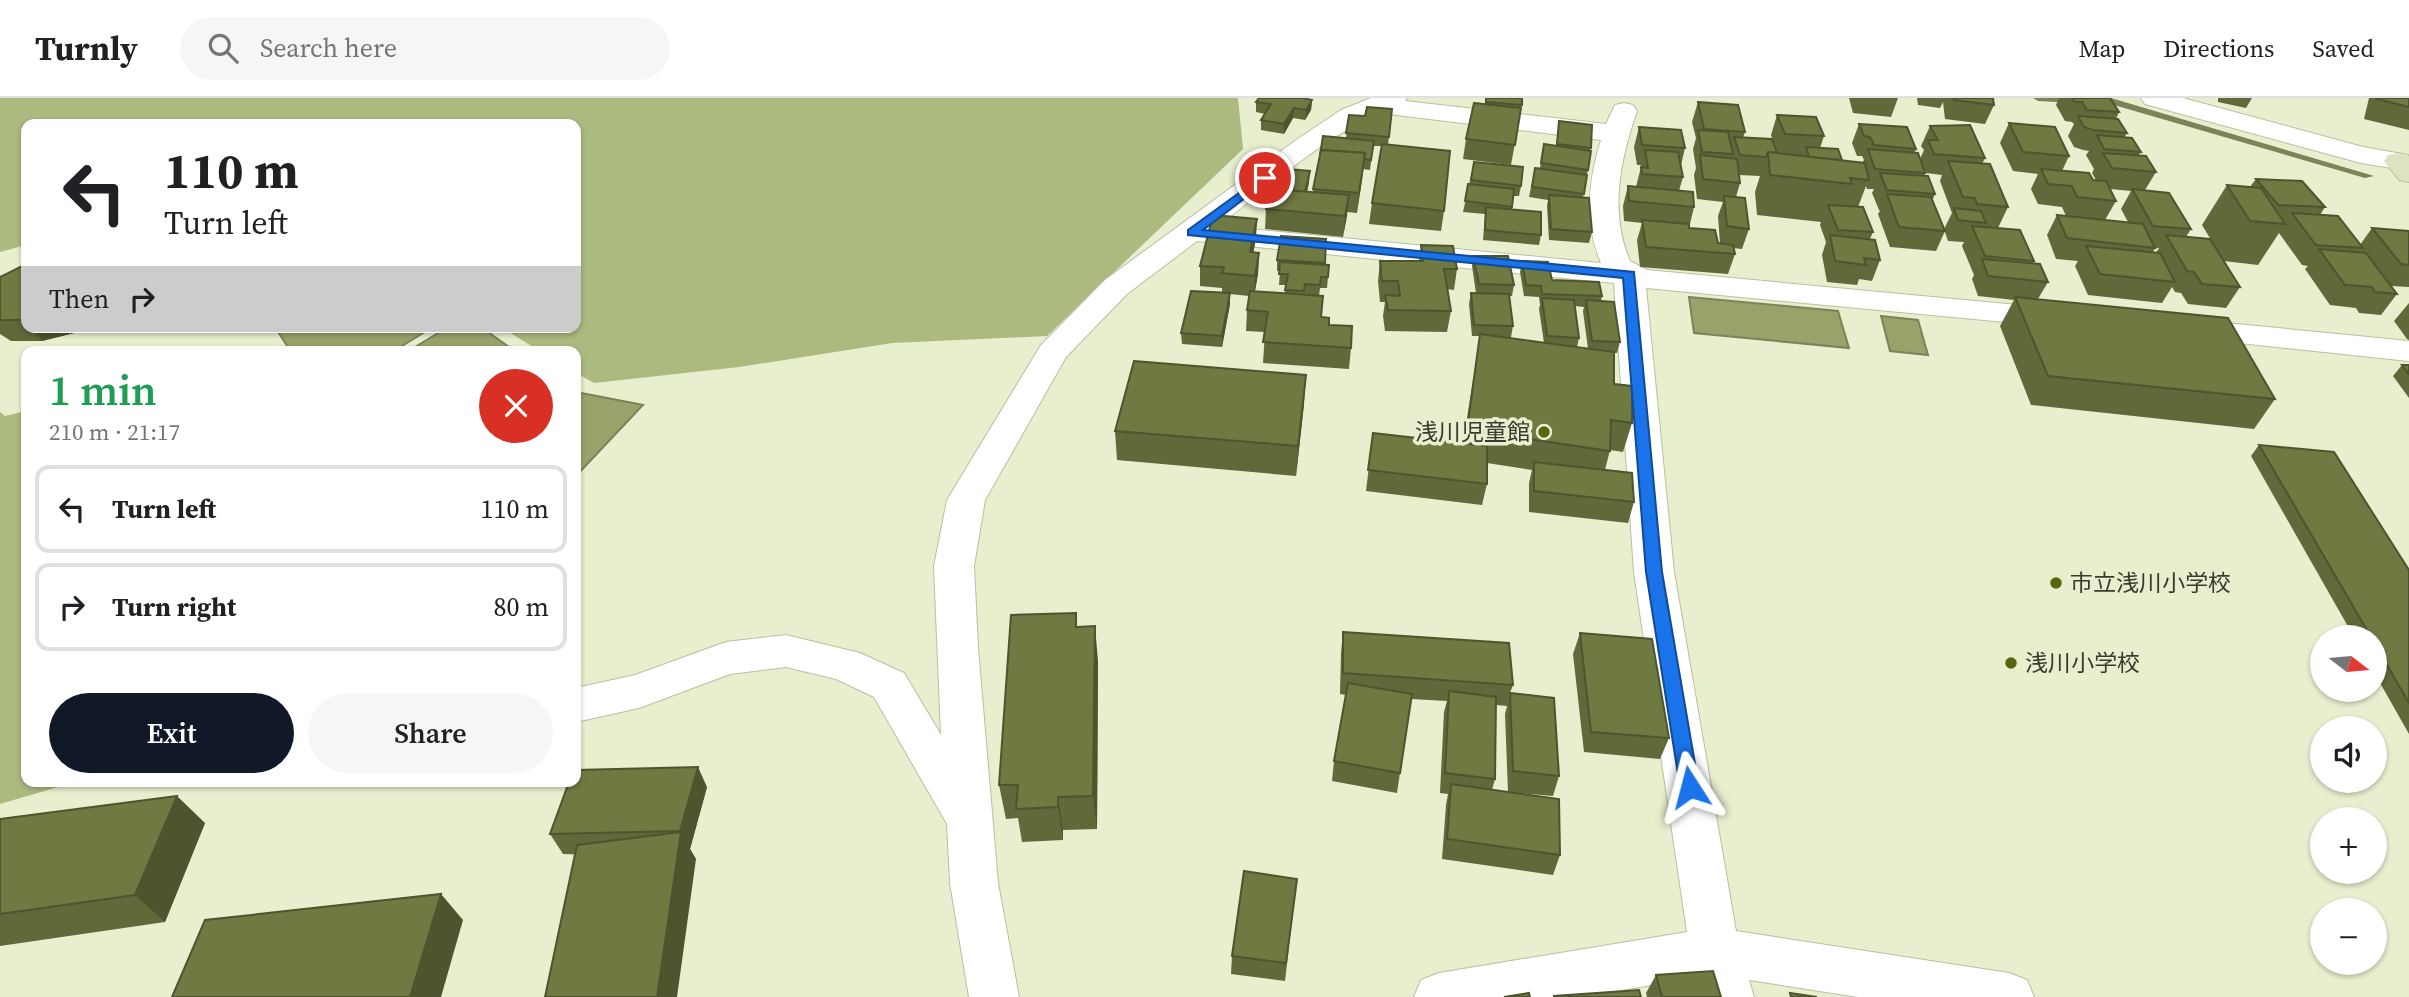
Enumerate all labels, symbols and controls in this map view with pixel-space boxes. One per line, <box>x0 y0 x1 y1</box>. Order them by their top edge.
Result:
search box <box>180 17 670 80</box>
text: Turnly <box>35 26 138 71</box>
icon: search <box>204 29 242 67</box>
text: Search here <box>260 30 397 66</box>
text: Map <box>2078 32 2125 65</box>
text: Directions <box>2163 32 2274 65</box>
text: Saved <box>2312 32 2374 65</box>
text: 110 m <box>164 137 299 204</box>
icon: left <box>49 147 140 238</box>
pin <box>1235 148 1295 208</box>
icon: arrive <box>1246 159 1284 197</box>
text: Turn left <box>164 201 288 245</box>
icon: right <box>123 280 161 318</box>
text: Then <box>49 281 109 317</box>
text: 1 min <box>49 361 157 419</box>
button: close <box>479 369 553 443</box>
text: 210 m · 21:17 <box>49 416 180 448</box>
place label: 浅川児童館 <box>1415 416 1530 448</box>
marker: 浅川児童館 <box>1536 424 1552 440</box>
icon: left <box>53 490 91 528</box>
text: Turn left <box>112 491 216 527</box>
text: 110 m <box>481 491 549 527</box>
place label: 市立浅川小学校 <box>2070 567 2231 599</box>
marker: 市立浅川小学校 <box>2048 575 2064 591</box>
icon: right <box>53 588 91 626</box>
text: Turn right <box>112 589 236 625</box>
text: 80 m <box>494 589 549 625</box>
north arrow <box>2310 625 2387 702</box>
map controls <box>2310 625 2387 975</box>
place label: 浅川小学校 <box>2025 647 2140 679</box>
marker: 浅川小学校 <box>2003 655 2019 671</box>
button: Exit <box>49 693 294 773</box>
button: Share <box>308 693 553 773</box>
button: sound <box>2310 716 2387 793</box>
position arrow <box>1653 750 1727 824</box>
button: + <box>2310 807 2387 884</box>
button: − <box>2310 898 2387 975</box>

